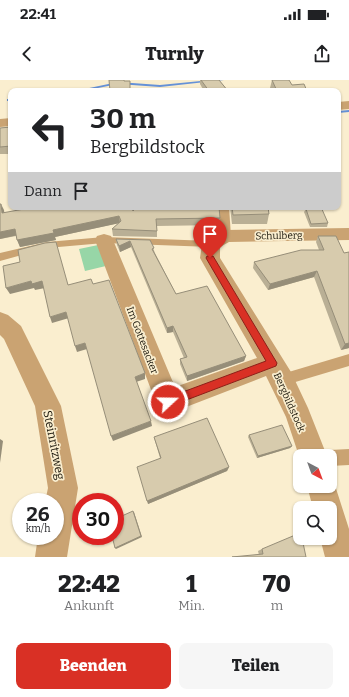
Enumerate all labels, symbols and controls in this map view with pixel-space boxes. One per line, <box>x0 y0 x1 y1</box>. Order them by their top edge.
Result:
text: 22:41 <box>20 5 56 23</box>
icon: back <box>16 43 38 65</box>
text: Turnly <box>145 43 204 65</box>
icon: share <box>311 43 333 65</box>
text: 30 m <box>90 102 156 135</box>
icon: left <box>24 104 76 156</box>
text: Bergbildstock <box>90 136 205 158</box>
icon: arrive <box>70 180 92 202</box>
text: Dann <box>24 182 62 200</box>
pin <box>193 217 227 258</box>
icon: arrive <box>199 223 221 245</box>
street label: Schulberg <box>255 230 303 242</box>
street label: Im Gottesacker <box>124 305 161 376</box>
street label: Bergbildstock <box>271 371 308 434</box>
position arrow <box>147 381 189 423</box>
street label: Steinritzweg <box>40 409 68 481</box>
north arrow <box>293 449 337 493</box>
map controls <box>293 449 337 545</box>
speed limit sign: 30 <box>72 493 124 545</box>
button: search <box>293 501 337 545</box>
text: 26 <box>26 502 50 526</box>
text: km/h <box>26 523 50 535</box>
text: 22:42 <box>58 570 120 598</box>
text: 1 <box>186 570 197 598</box>
text: 70 <box>263 570 291 598</box>
text: Ankunft <box>64 598 114 613</box>
text: Min. <box>178 598 205 613</box>
text: m <box>271 598 283 613</box>
button: Beenden <box>16 643 171 689</box>
button: Teilen <box>179 643 333 689</box>

